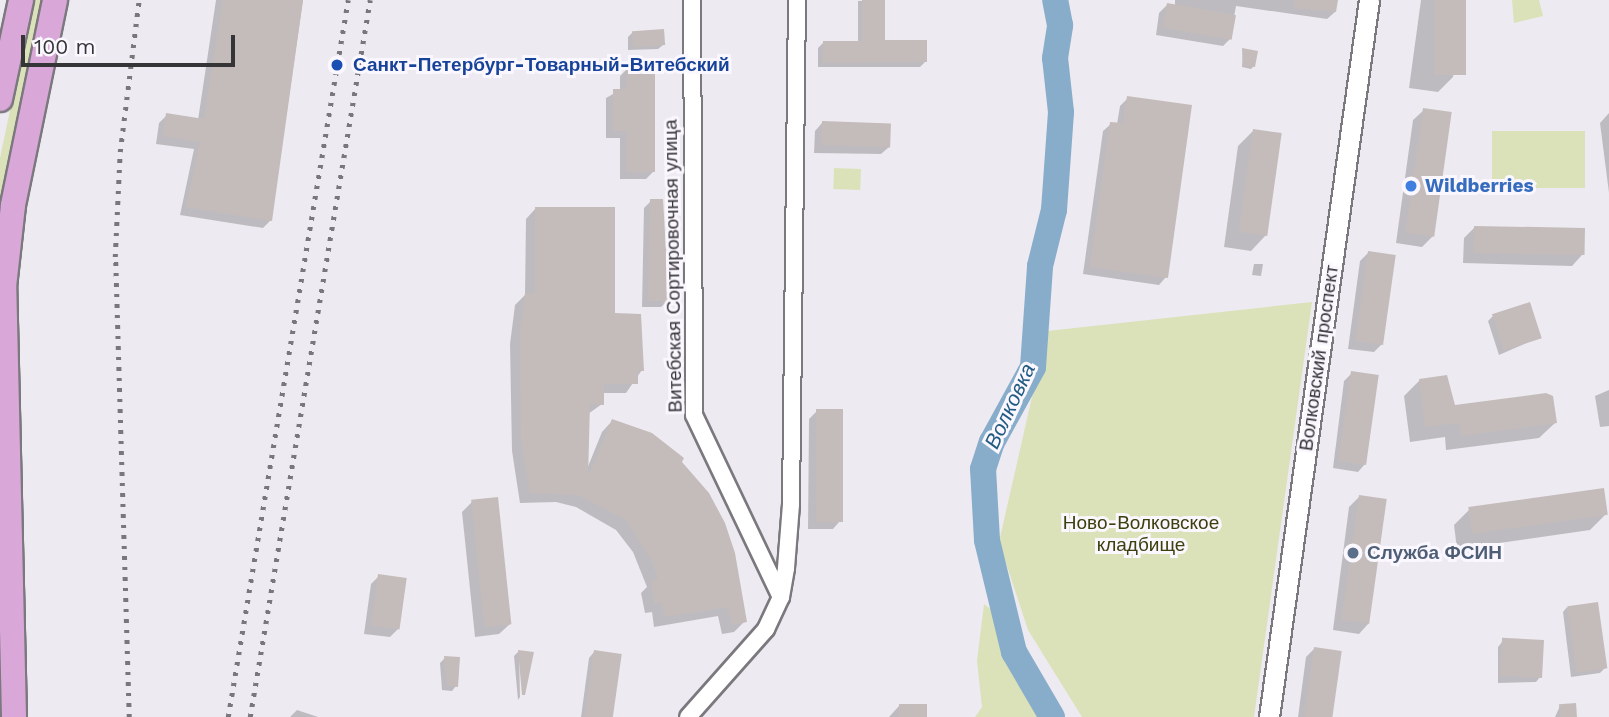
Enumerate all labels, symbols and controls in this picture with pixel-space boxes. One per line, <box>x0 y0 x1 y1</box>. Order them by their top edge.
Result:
scale bar <box>24 21 238 65</box>
text: 100 m <box>34 34 96 59</box>
place label: Санкт-Петербург-Товарный-Витебский <box>353 54 730 76</box>
marker: Санкт-Петербург-Товарный-Витебский <box>327 55 347 75</box>
street label: Витебская Сортировочная улица <box>659 119 687 413</box>
place label: Wildberries <box>1425 175 1534 197</box>
marker: Wildberries <box>1403 178 1419 194</box>
street label: Волковский проспект <box>1295 264 1343 452</box>
water label: Волковка <box>979 359 1041 453</box>
park label: Ново-Волковское кладбище <box>1063 512 1219 556</box>
place label: Служба ФСИН <box>1367 542 1502 564</box>
marker: Служба ФСИН <box>1345 545 1361 561</box>

